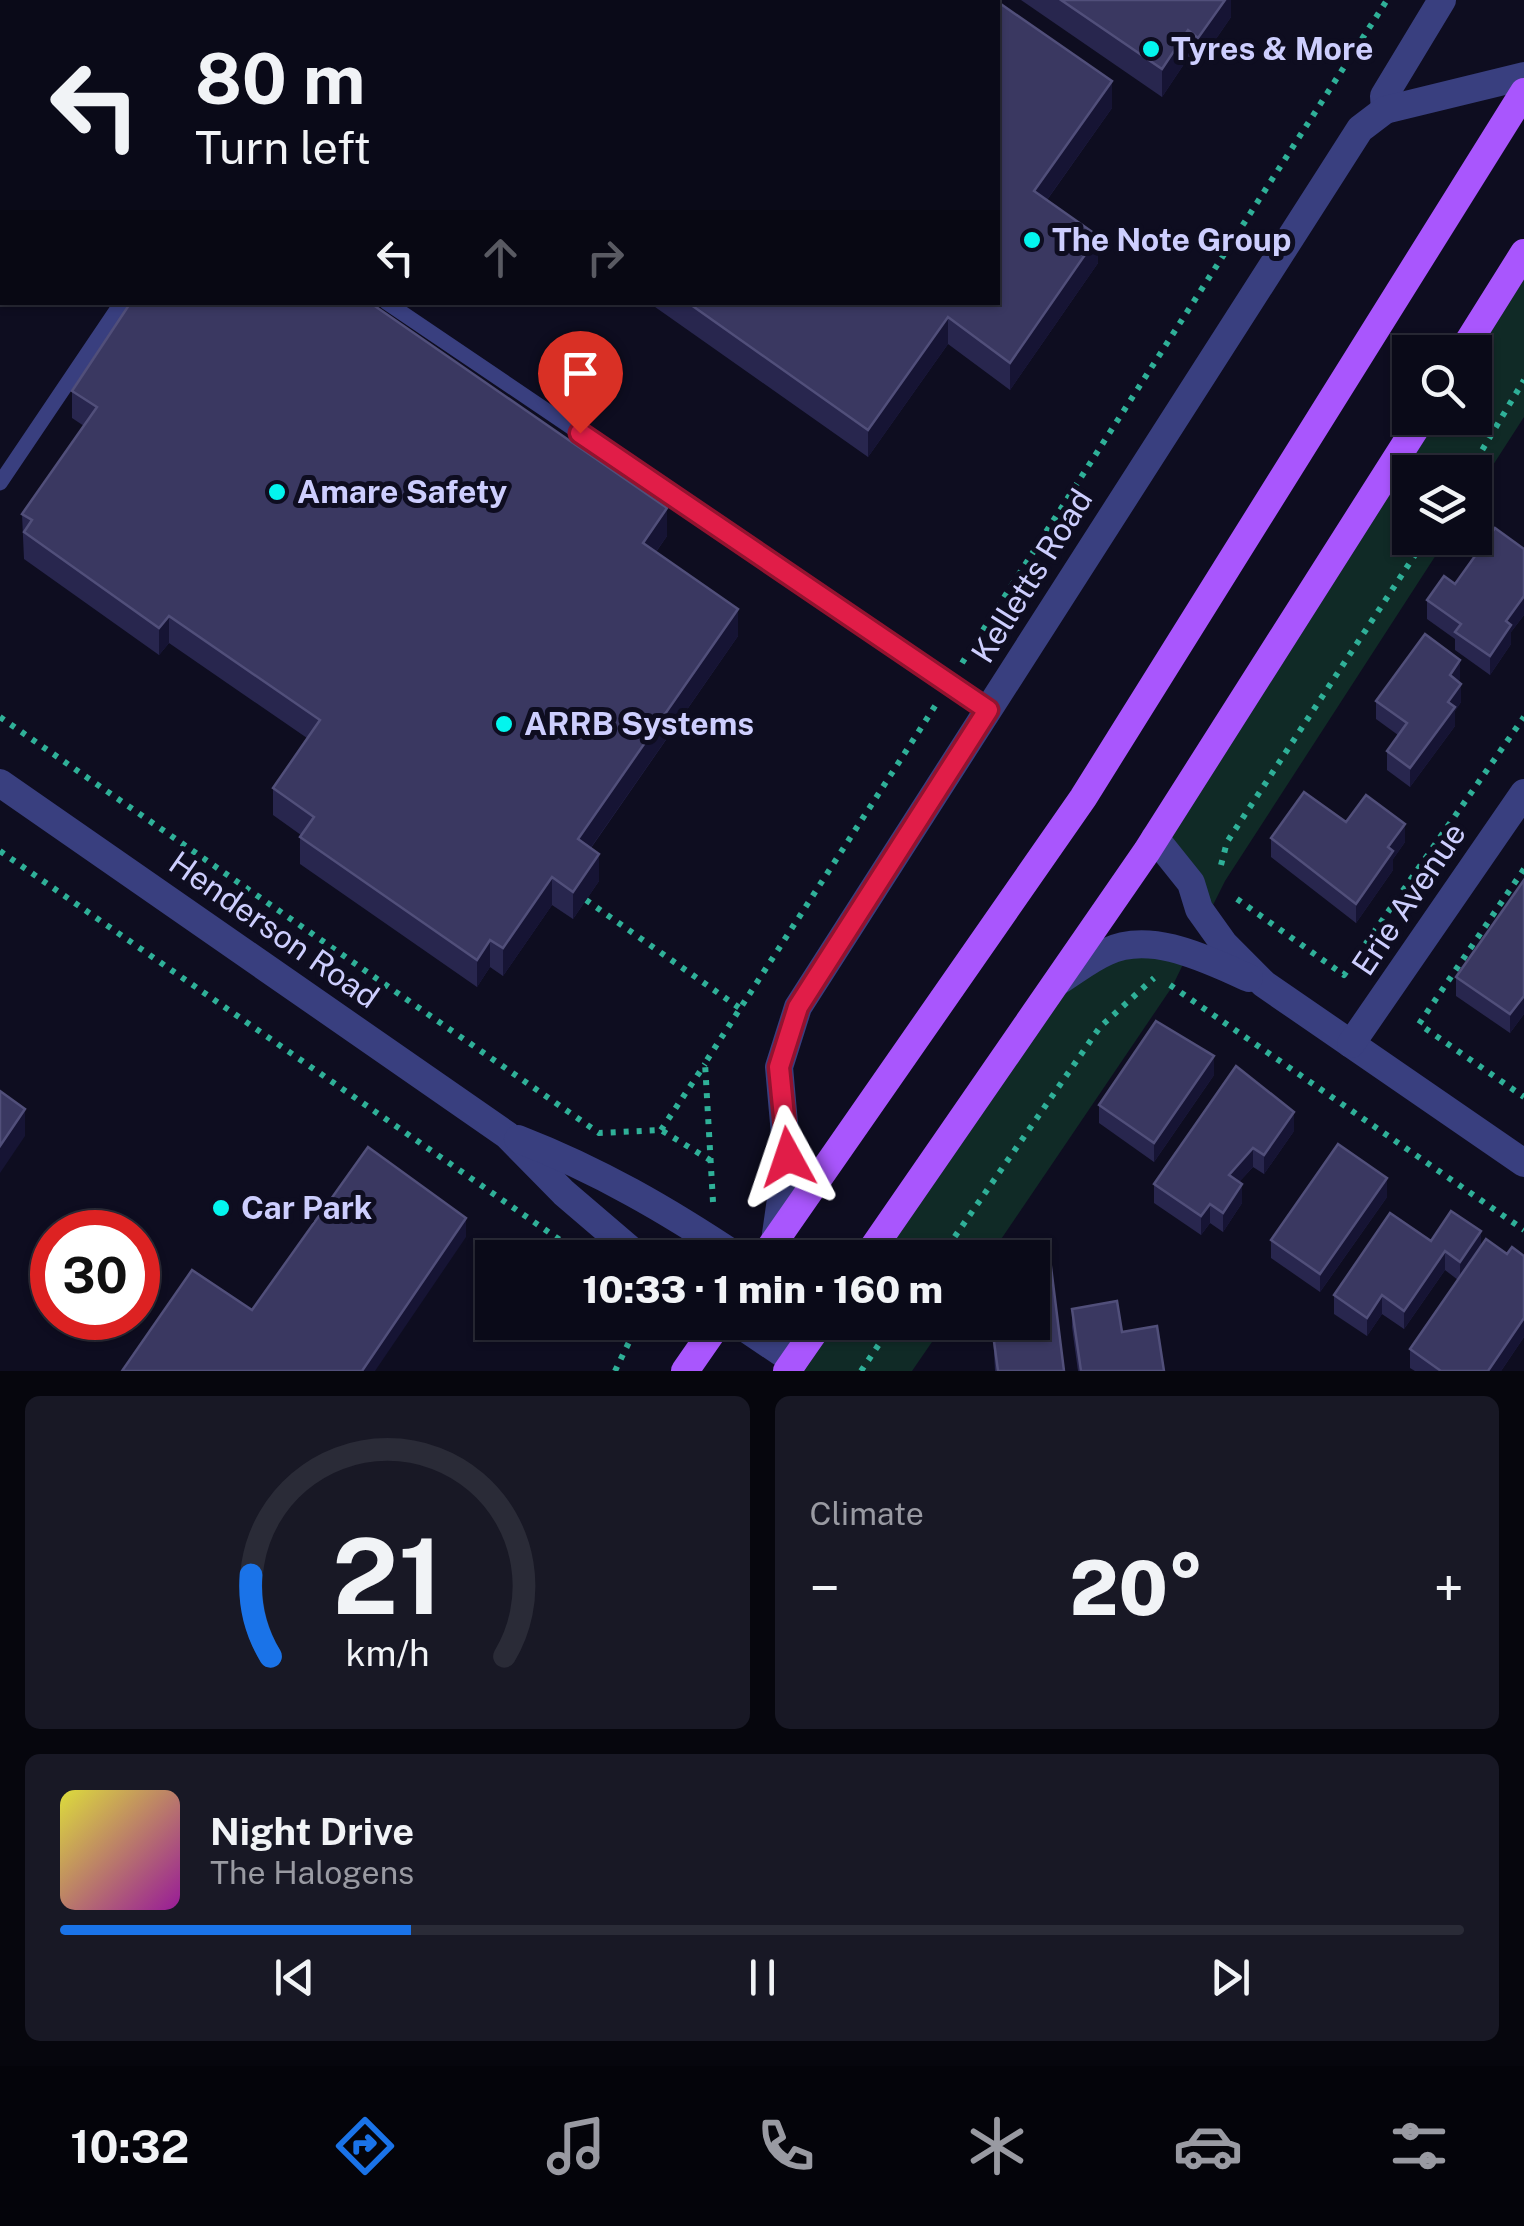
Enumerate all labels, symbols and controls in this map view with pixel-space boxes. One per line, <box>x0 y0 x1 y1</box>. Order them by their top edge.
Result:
place label: Tyres & More <box>1171 30 1374 67</box>
text: 80 m <box>195 37 365 120</box>
marker: Tyres & More <box>1140 38 1162 60</box>
icon: left <box>30 40 160 170</box>
text: Turn left <box>195 121 371 174</box>
place label: The Note Group <box>1052 221 1291 258</box>
marker: The Note Group <box>1021 229 1043 251</box>
icon: left <box>368 230 423 285</box>
icon: ahead <box>473 230 528 285</box>
icon: right <box>578 230 633 285</box>
pin <box>538 331 623 434</box>
map controls <box>1392 335 1492 555</box>
button: search <box>1392 335 1492 435</box>
icon: arrive <box>553 346 608 401</box>
button: layers <box>1392 455 1492 555</box>
place label: Amare Safety <box>297 473 507 510</box>
marker: Amare Safety <box>266 481 288 503</box>
street label: Kelletts Road <box>964 482 1100 669</box>
place label: ARRB Systems <box>524 705 754 742</box>
marker: ARRB Systems <box>493 713 515 735</box>
street label: Erie Avenue <box>1344 816 1473 982</box>
street label: Henderson Road <box>163 844 386 1016</box>
position arrow <box>736 1105 840 1209</box>
place label: Car Park <box>241 1189 372 1226</box>
marker: Car Park <box>210 1197 232 1219</box>
speed limit sign: 30 <box>30 1210 160 1340</box>
text: 10:33 · 1 min · 160 m <box>582 1267 943 1312</box>
text: Climate <box>810 1495 924 1532</box>
text: 21 <box>332 1515 443 1637</box>
text: 20° <box>1070 1544 1204 1632</box>
text: − <box>810 1556 840 1620</box>
text: + <box>1433 1556 1464 1620</box>
text: km/h <box>345 1632 429 1674</box>
text: Night Drive <box>210 1809 414 1854</box>
text: The Halogens <box>210 1854 414 1891</box>
icon: previous <box>267 1950 322 2005</box>
icon: pause <box>735 1950 790 2005</box>
icon: next <box>1203 1950 1258 2005</box>
icon: directions <box>330 2111 400 2181</box>
icon: music <box>541 2111 611 2181</box>
icon: phone <box>751 2111 821 2181</box>
icon: climate <box>962 2111 1032 2181</box>
icon: car <box>1173 2111 1243 2181</box>
icon: filters <box>1384 2111 1454 2181</box>
text: 10:32 <box>70 2120 189 2173</box>

